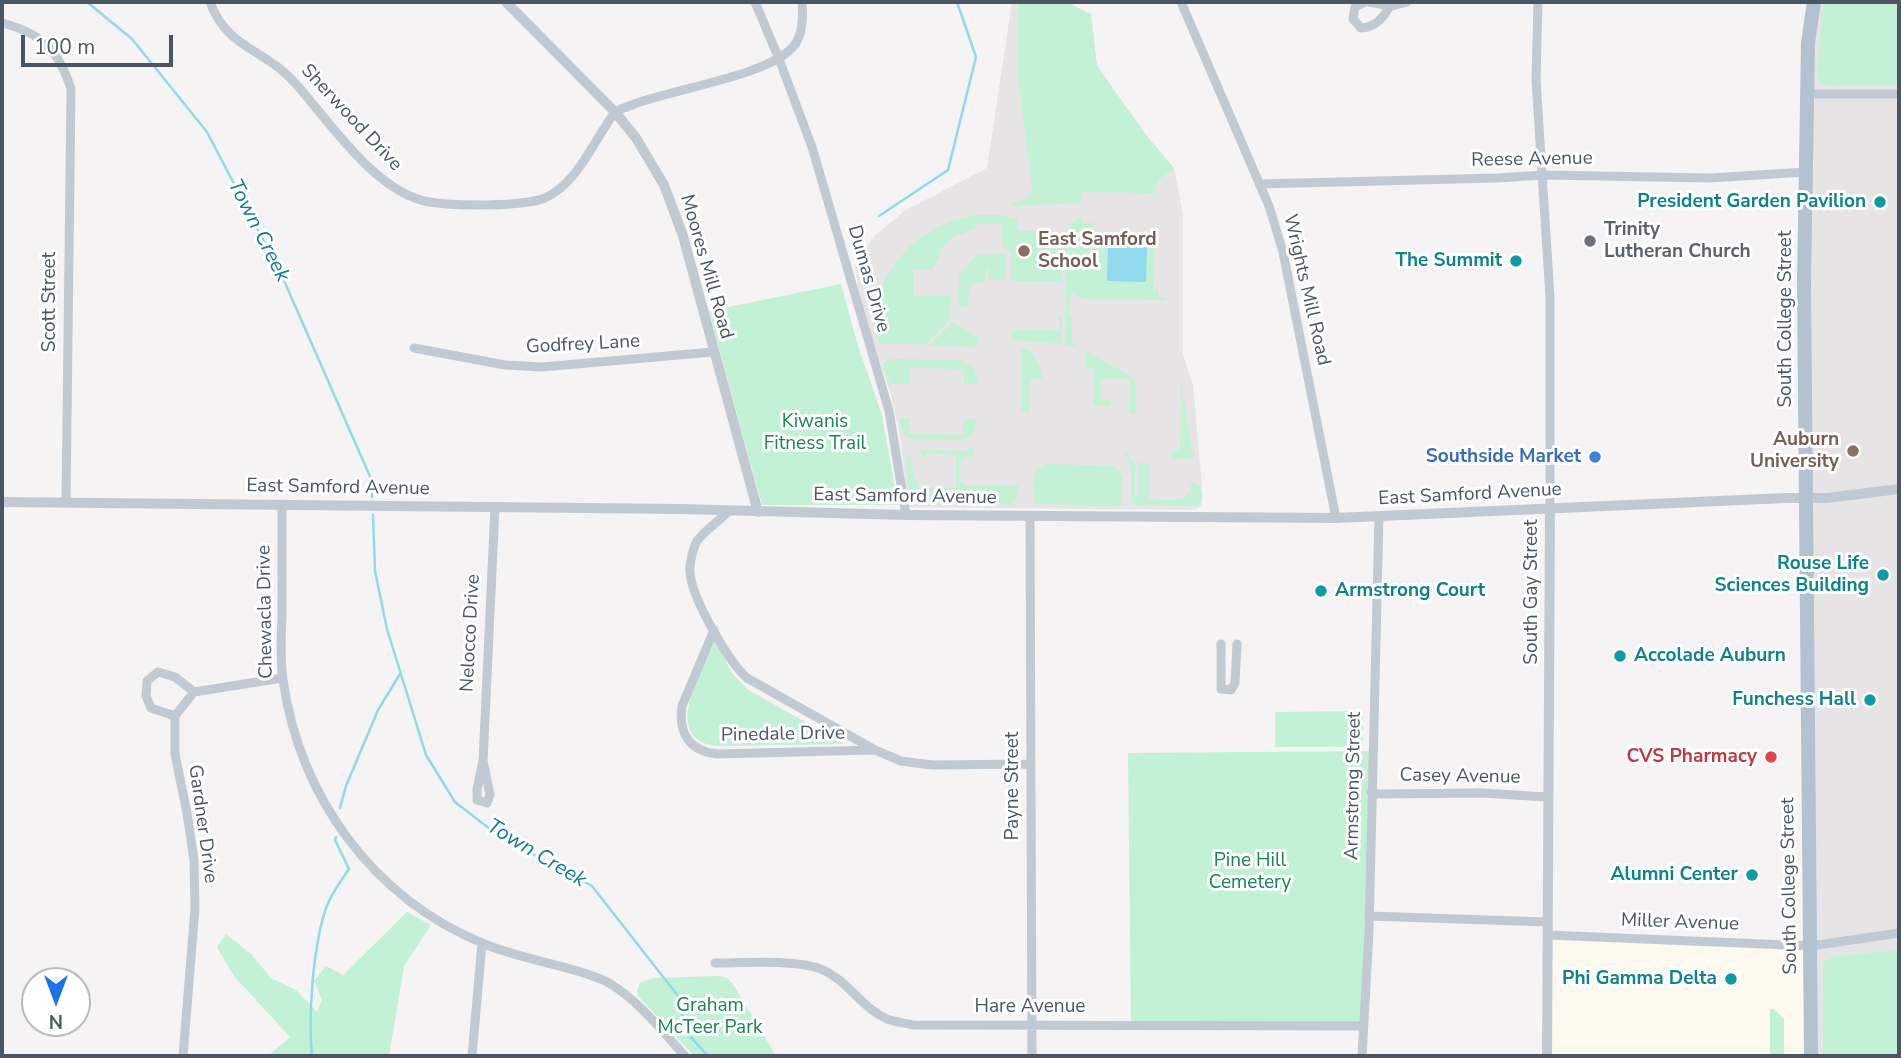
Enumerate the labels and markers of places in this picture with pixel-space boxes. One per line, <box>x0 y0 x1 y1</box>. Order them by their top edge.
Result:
place label: President Garden Pavilion <box>1637 191 1866 213</box>
marker: President Garden Pavilion <box>1872 194 1888 210</box>
place label: Trinity Lutheran Church <box>1604 219 1751 263</box>
place label: East Samford School <box>1038 229 1157 273</box>
marker: Trinity Lutheran Church <box>1582 233 1598 249</box>
marker: East Samford School <box>1016 243 1032 259</box>
place label: The Summit <box>1395 250 1502 272</box>
marker: The Summit <box>1508 253 1524 269</box>
place label: Auburn University <box>1750 429 1839 473</box>
marker: Auburn University <box>1845 443 1861 459</box>
place label: Southside Market <box>1426 446 1581 468</box>
marker: Southside Market <box>1587 449 1603 465</box>
place label: Rouse Life Sciences Building <box>1715 553 1869 597</box>
marker: Rouse Life Sciences Building <box>1875 567 1891 583</box>
place label: Armstrong Court <box>1335 580 1485 602</box>
marker: Armstrong Court <box>1313 583 1329 599</box>
place label: Accolade Auburn <box>1634 645 1786 667</box>
marker: Accolade Auburn <box>1612 648 1628 664</box>
place label: Funchess Hall <box>1732 689 1856 711</box>
marker: Funchess Hall <box>1862 692 1878 708</box>
place label: CVS Pharmacy <box>1627 746 1757 768</box>
marker: CVS Pharmacy <box>1763 749 1779 765</box>
place label: Alumni Center <box>1610 864 1738 886</box>
marker: Alumni Center <box>1744 867 1760 883</box>
place label: Phi Gamma Delta <box>1562 968 1717 990</box>
marker: Phi Gamma Delta <box>1723 971 1739 987</box>

